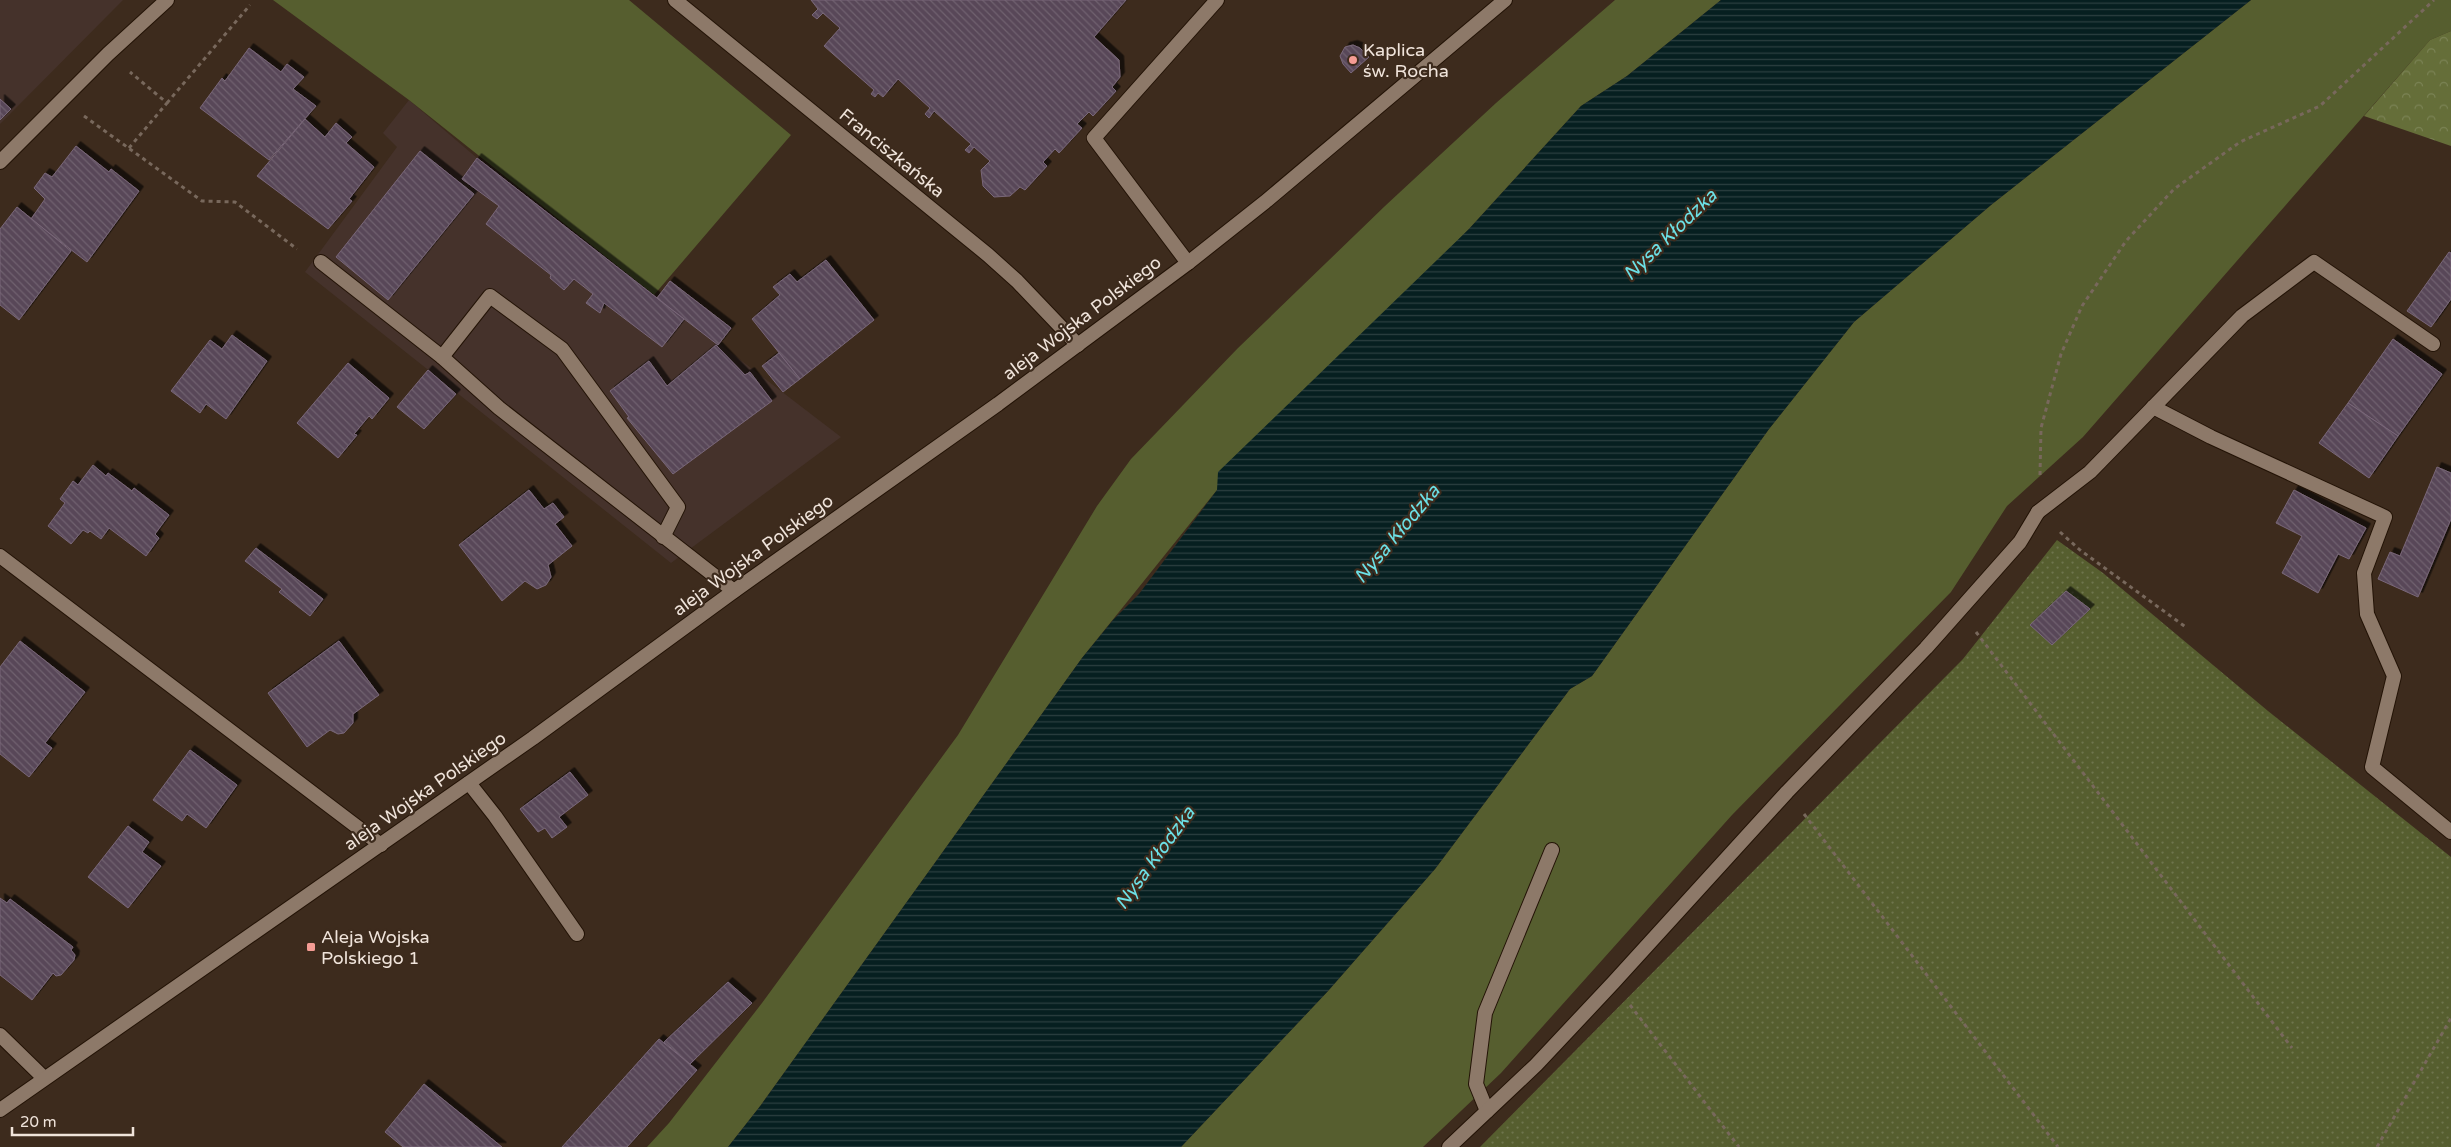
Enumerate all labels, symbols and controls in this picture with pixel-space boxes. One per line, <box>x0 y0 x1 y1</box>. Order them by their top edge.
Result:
place label: Kaplica św. Rocha <box>1363 39 1449 82</box>
marker: Kaplica św. Rocha <box>1347 54 1359 66</box>
street label: Franciszkańska <box>835 104 949 202</box>
water label: Nysa Kłodzka <box>1619 184 1722 285</box>
street label: aleja Wojska Polskiego <box>998 251 1166 385</box>
water label: Nysa Kłodzka <box>1350 479 1445 588</box>
street label: aleja Wojska Polskiego <box>669 489 838 621</box>
street label: aleja Wojska Polskiego <box>340 727 510 855</box>
water label: Nysa Kłodzka <box>1110 801 1200 914</box>
place label: Aleja Wojska Polskiego 1 <box>321 926 430 969</box>
marker: Aleja Wojska Polskiego 1 <box>305 941 317 953</box>
scale bar <box>12 1104 134 1136</box>
text: 20 m <box>20 1113 57 1131</box>

